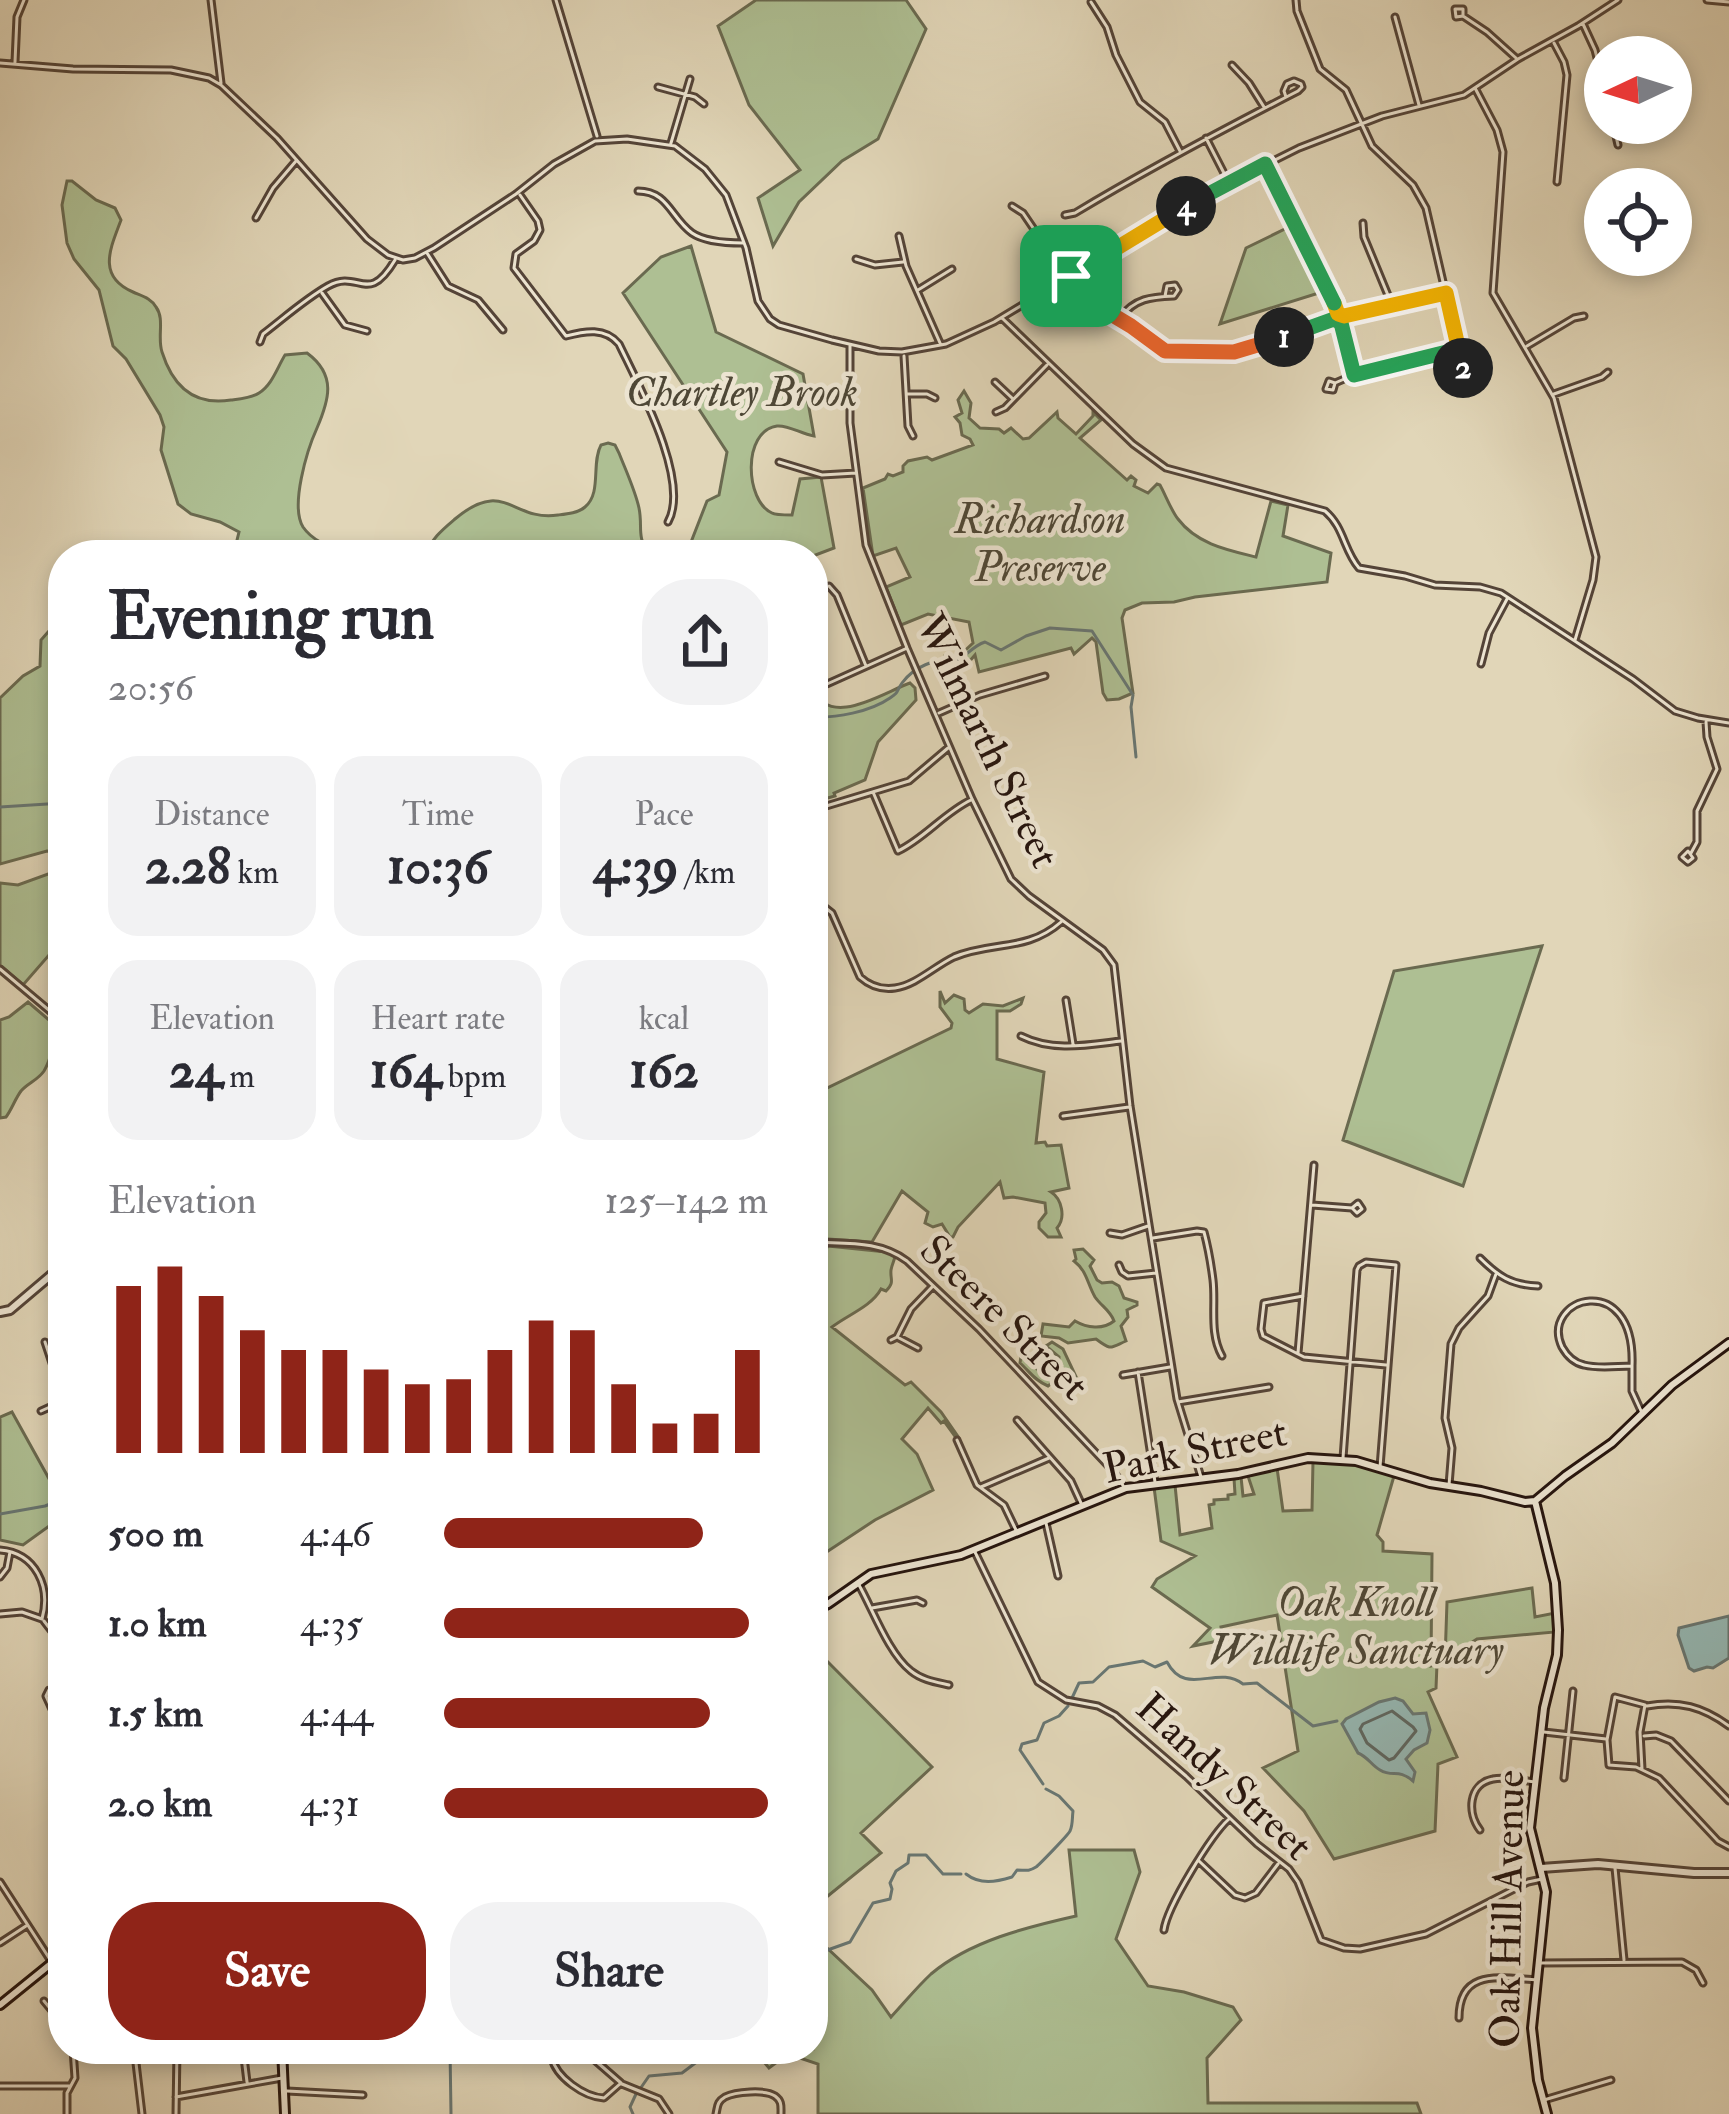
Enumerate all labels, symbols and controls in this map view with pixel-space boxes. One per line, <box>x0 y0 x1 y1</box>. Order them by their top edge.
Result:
north arrow <box>1584 36 1692 144</box>
map controls <box>1584 36 1692 276</box>
button: locate <box>1584 168 1692 276</box>
pin: 4 <box>1156 176 1216 236</box>
text: 4 <box>1177 185 1195 226</box>
pin <box>1020 225 1122 327</box>
icon: arrive <box>1038 243 1104 309</box>
pin: 1 <box>1254 307 1314 367</box>
text: 1 <box>1278 316 1290 357</box>
pin: 2 <box>1433 338 1493 398</box>
text: 2 <box>1455 347 1471 388</box>
park label: Chartley Brook <box>626 367 858 419</box>
park label: Richardson Preserve <box>953 494 1126 594</box>
text: Evening run <box>108 576 434 659</box>
button: share <box>642 579 768 705</box>
street label: Wilmarth Street <box>903 605 1071 876</box>
text: 20:56 <box>108 663 194 712</box>
text: Distance <box>154 794 270 835</box>
text: Time <box>402 794 474 835</box>
text: Pace <box>634 794 694 835</box>
text: 2.28 <box>145 835 231 899</box>
text: 10:36 <box>387 835 489 899</box>
text: 4:39 <box>593 835 679 899</box>
text: km <box>231 852 279 893</box>
text: /km <box>679 852 735 893</box>
text: Elevation <box>149 998 275 1039</box>
text: Heart rate <box>371 998 505 1039</box>
text: kcal <box>639 998 689 1039</box>
text: 24 <box>169 1039 222 1103</box>
text: 164 <box>370 1039 441 1103</box>
text: 162 <box>629 1039 699 1103</box>
text: m <box>222 1056 255 1097</box>
text: bpm <box>441 1056 506 1097</box>
text: Elevation <box>108 1176 257 1225</box>
text: 125–142 m <box>604 1176 768 1225</box>
street label: Steere Street <box>909 1225 1099 1411</box>
street label: Park Street <box>1098 1406 1292 1496</box>
text: 500 m <box>108 1509 203 1558</box>
text: 4:46 <box>300 1509 371 1558</box>
park label: Oak Knoll Wildlife Sanctuary <box>1208 1577 1504 1677</box>
text: 1.0 km <box>108 1599 207 1648</box>
text: 4:35 <box>300 1599 363 1648</box>
street label: Handy Street <box>1125 1682 1323 1872</box>
text: 1.5 km <box>108 1689 203 1738</box>
text: 4:44 <box>300 1689 373 1738</box>
street label: Oak Hill Avenue <box>1480 1770 1536 2048</box>
text: 2.0 km <box>108 1779 212 1828</box>
text: 4:31 <box>300 1779 360 1828</box>
button: Save <box>108 1902 426 2040</box>
button: Share <box>450 1902 768 2040</box>

